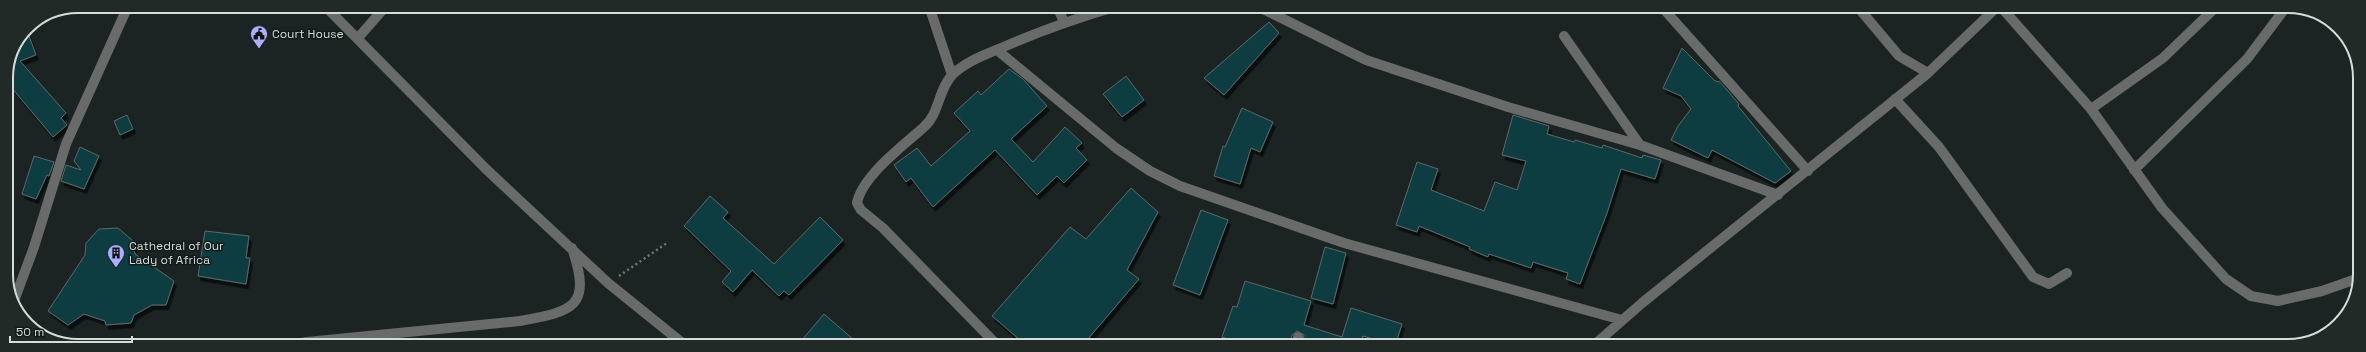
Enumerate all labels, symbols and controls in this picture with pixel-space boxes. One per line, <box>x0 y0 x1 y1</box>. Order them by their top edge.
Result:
public building icon: Court House <box>249 24 269 49</box>
place label: Court House <box>272 26 344 42</box>
place label: Cathedral of Our Lady of Africa <box>129 238 224 268</box>
building icon: Cathedral of Our Lady of Africa <box>106 243 126 268</box>
scale bar <box>10 318 132 344</box>
text: 50 m <box>16 324 44 340</box>

